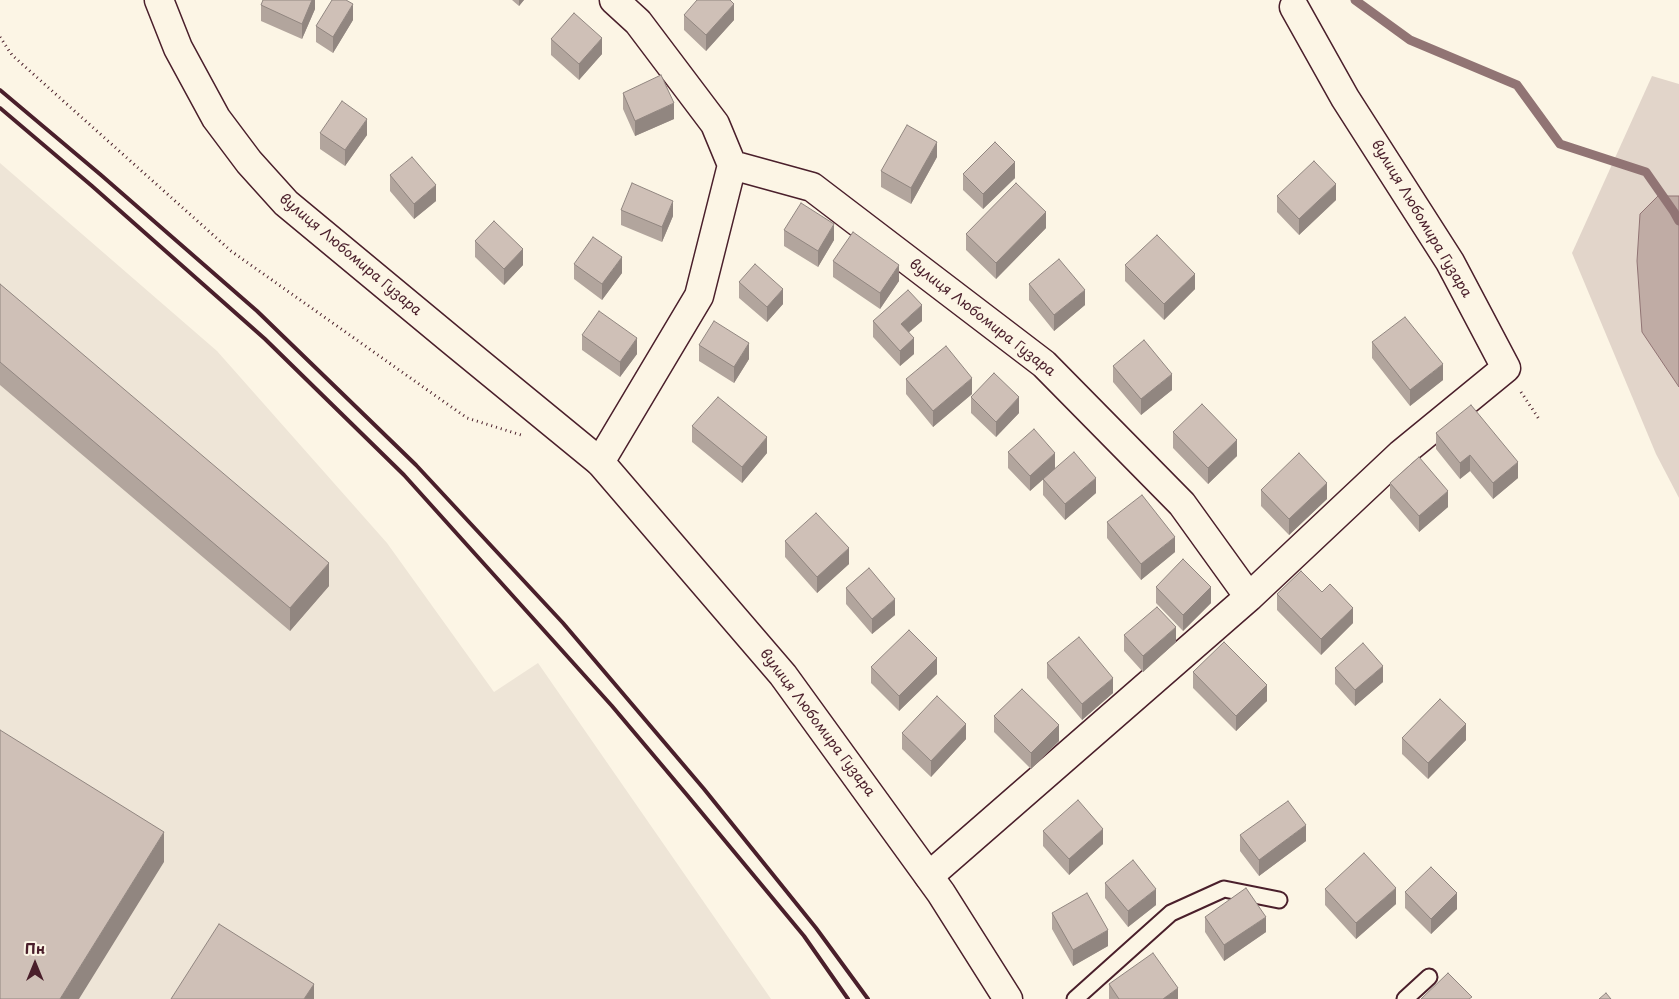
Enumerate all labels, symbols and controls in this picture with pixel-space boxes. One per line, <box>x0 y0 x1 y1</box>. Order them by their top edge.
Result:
street label: вулиця Любомира Гузара <box>1367 137 1475 301</box>
street label: вулиця Любомира Гузара <box>275 191 425 319</box>
street label: вулиця Любомира Гузара <box>906 256 1058 380</box>
street label: вулиця Любомира Гузара <box>756 646 878 800</box>
text: Пн <box>25 938 45 959</box>
north arrow <box>10 939 60 989</box>

